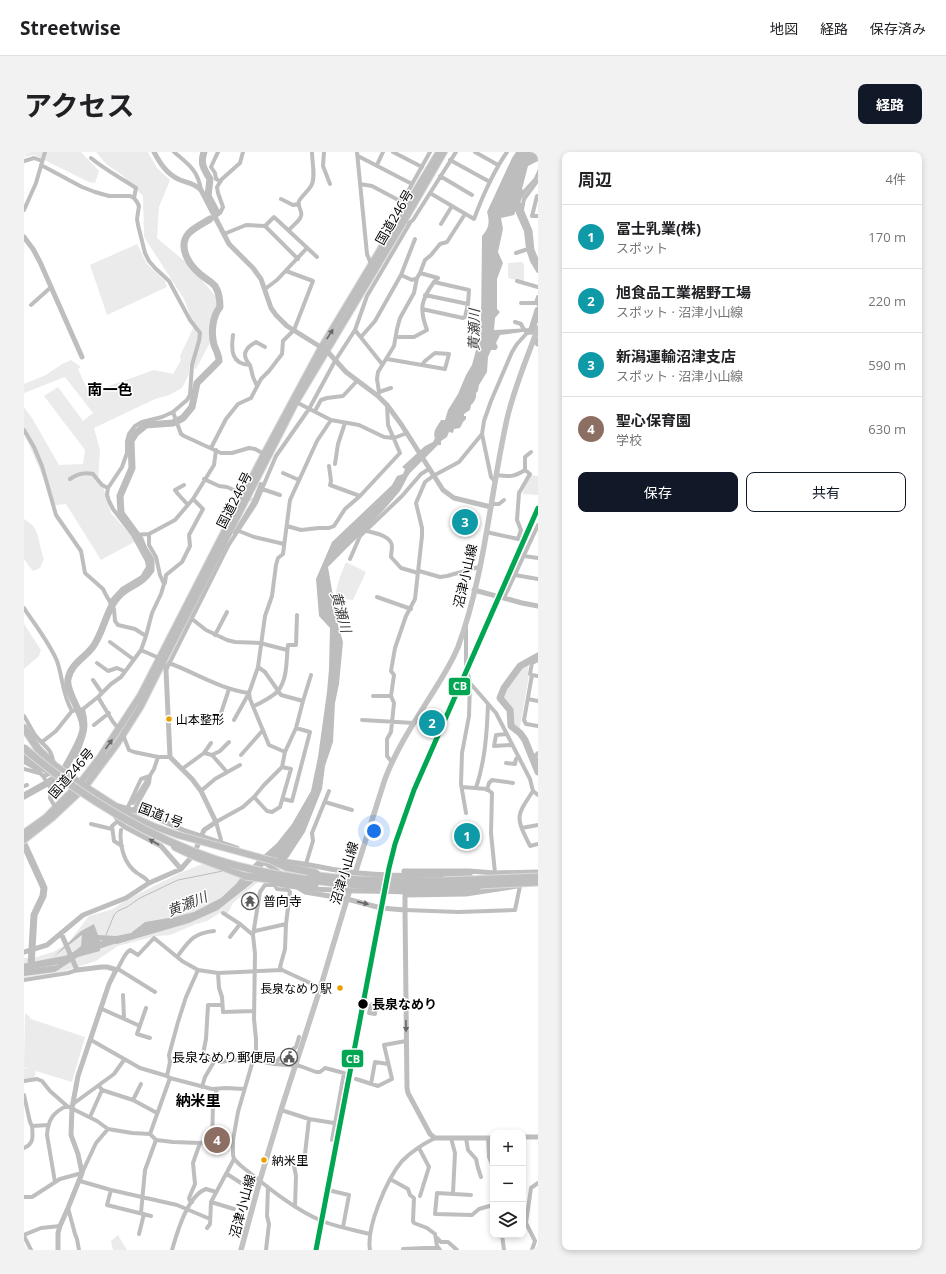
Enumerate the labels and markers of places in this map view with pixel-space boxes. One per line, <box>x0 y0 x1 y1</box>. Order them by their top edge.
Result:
pin: 3 <box>452 507 478 537</box>
pin: 2 <box>419 708 445 738</box>
place label: 山本整形 <box>176 711 224 728</box>
marker: 山本整形 <box>164 714 174 724</box>
pin: 1 <box>454 821 480 851</box>
temple icon: 普向寺 <box>240 891 260 911</box>
place label: 普向寺 <box>263 892 302 910</box>
place label: 長泉なめり駅 <box>260 980 332 997</box>
marker: 長泉なめり駅 <box>335 983 345 993</box>
place label: 長泉なめり <box>372 995 437 1013</box>
marker: 長泉なめり <box>356 997 370 1011</box>
public building icon: 長泉なめり郵便局 <box>279 1047 299 1067</box>
place label: 長泉なめり郵便局 <box>172 1048 276 1066</box>
pin: 4 <box>204 1125 230 1155</box>
place label: 納米里 <box>272 1152 308 1169</box>
marker: 納米里 <box>259 1155 269 1165</box>

